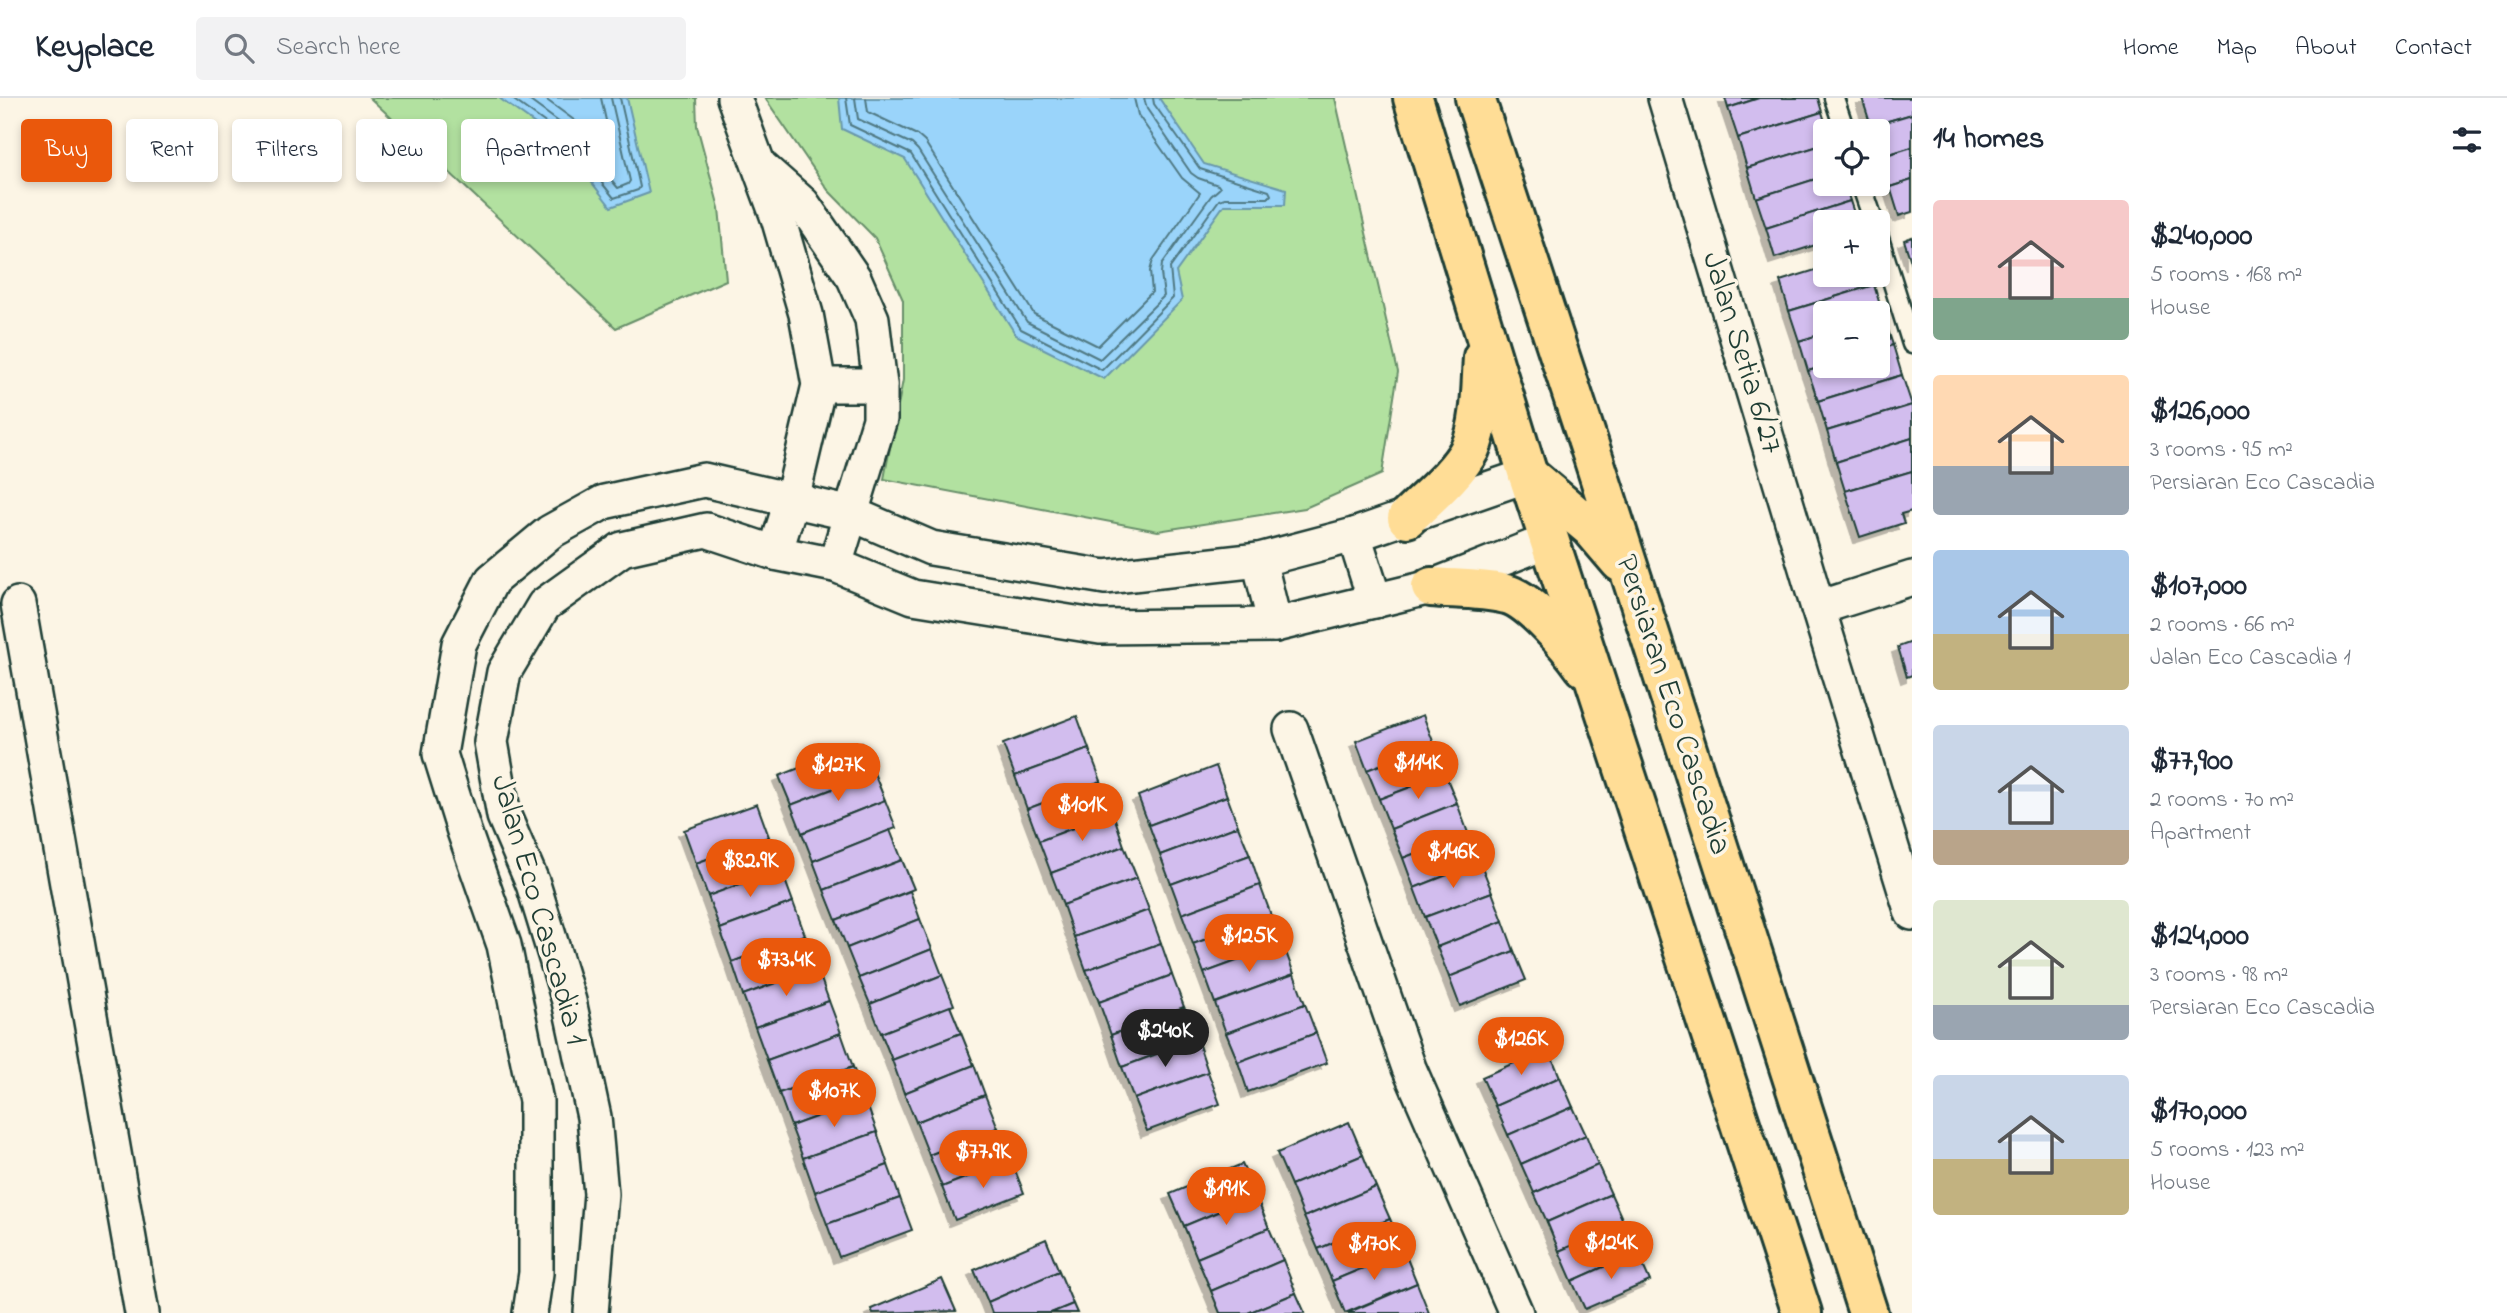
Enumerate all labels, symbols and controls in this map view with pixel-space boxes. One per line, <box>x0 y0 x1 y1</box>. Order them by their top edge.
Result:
search box <box>196 17 686 80</box>
text: Keyplace <box>35 24 154 72</box>
icon: search <box>220 29 258 67</box>
text: Search here <box>276 29 400 67</box>
text: Home <box>2123 31 2179 66</box>
text: Map <box>2217 31 2257 66</box>
text: About <box>2295 31 2357 66</box>
text: Contact <box>2395 31 2472 66</box>
text: 14 homes <box>1933 118 2044 162</box>
chip: Buy <box>21 119 112 182</box>
chip: Rent <box>126 119 218 182</box>
chip: Filters <box>232 119 342 182</box>
chip: New <box>356 119 447 182</box>
chip: Apartment <box>461 119 615 182</box>
map controls <box>1813 119 1890 378</box>
button: locate <box>1813 119 1890 196</box>
icon: filters <box>2448 121 2486 159</box>
button: + <box>1813 210 1890 287</box>
text: $240,000 <box>2150 215 2252 259</box>
icon: home <box>1989 228 2073 312</box>
street label: Jalan Setia 6/27 <box>1688 246 1794 460</box>
text: 5 rooms · 168 m² <box>2150 259 2302 292</box>
text: House <box>2150 292 2210 325</box>
button: − <box>1813 301 1890 378</box>
text: $126,000 <box>2150 390 2250 434</box>
icon: home <box>1989 403 2073 487</box>
text: 3 rooms · 95 m² <box>2150 434 2293 467</box>
text: Persiaran Eco Cascadia <box>2150 467 2375 500</box>
street label: Persiaran Eco Cascadia <box>1601 549 1743 861</box>
text: $107,000 <box>2150 565 2247 609</box>
icon: home <box>1989 578 2073 662</box>
text: 2 rooms · 66 m² <box>2150 609 2295 642</box>
text: Jalan Eco Cascadia 1 <box>2150 642 2351 675</box>
text: $77,900 <box>2150 740 2233 784</box>
pin: $114K <box>1369 742 1467 801</box>
pin: $127K <box>789 744 887 803</box>
text: $114K <box>1393 747 1443 780</box>
text: $127K <box>811 749 865 782</box>
icon: home <box>1989 753 2073 837</box>
street label: Jalan Eco Cascadia 1 <box>477 769 599 1051</box>
pin: $101K <box>1033 784 1131 843</box>
text: 2 rooms · 70 m² <box>2150 784 2294 817</box>
text: $101K <box>1057 789 1107 822</box>
text: Apartment <box>2150 817 2251 850</box>
pin: $146K <box>1404 830 1502 890</box>
text: $146K <box>1427 836 1479 869</box>
pin: $82.9K <box>693 840 807 899</box>
text: $82.9K <box>722 845 778 878</box>
pin: $125K <box>1200 914 1298 974</box>
text: $124,000 <box>2150 915 2249 959</box>
text: $125K <box>1221 920 1277 953</box>
icon: home <box>1989 928 2073 1012</box>
pin: $73.4K <box>729 939 843 998</box>
text: $73.4K <box>757 944 815 977</box>
text: 3 rooms · 98 m² <box>2150 959 2288 992</box>
text: Persiaran Eco Cascadia <box>2150 992 2375 1025</box>
pin: $240K <box>1116 1010 1214 1069</box>
text: $240K <box>1137 1015 1193 1048</box>
pin: $126K <box>1472 1018 1570 1077</box>
text: $126K <box>1494 1023 1548 1056</box>
pin: $107K <box>785 1070 883 1129</box>
text: $107K <box>808 1075 860 1108</box>
text: $170,000 <box>2150 1090 2247 1134</box>
icon: home <box>1989 1103 2073 1187</box>
pin: $77.9K <box>926 1130 1040 1190</box>
text: 5 rooms · 123 m² <box>2150 1134 2305 1167</box>
text: $77.9K <box>955 1136 1011 1169</box>
text: House <box>2150 1167 2210 1200</box>
pin: $191K <box>1177 1168 1275 1227</box>
text: $191K <box>1203 1173 1249 1206</box>
pin: $170K <box>1325 1222 1423 1282</box>
pin: $124K <box>1562 1222 1660 1281</box>
text: $124K <box>1584 1227 1638 1260</box>
text: $170K <box>1348 1228 1400 1261</box>

